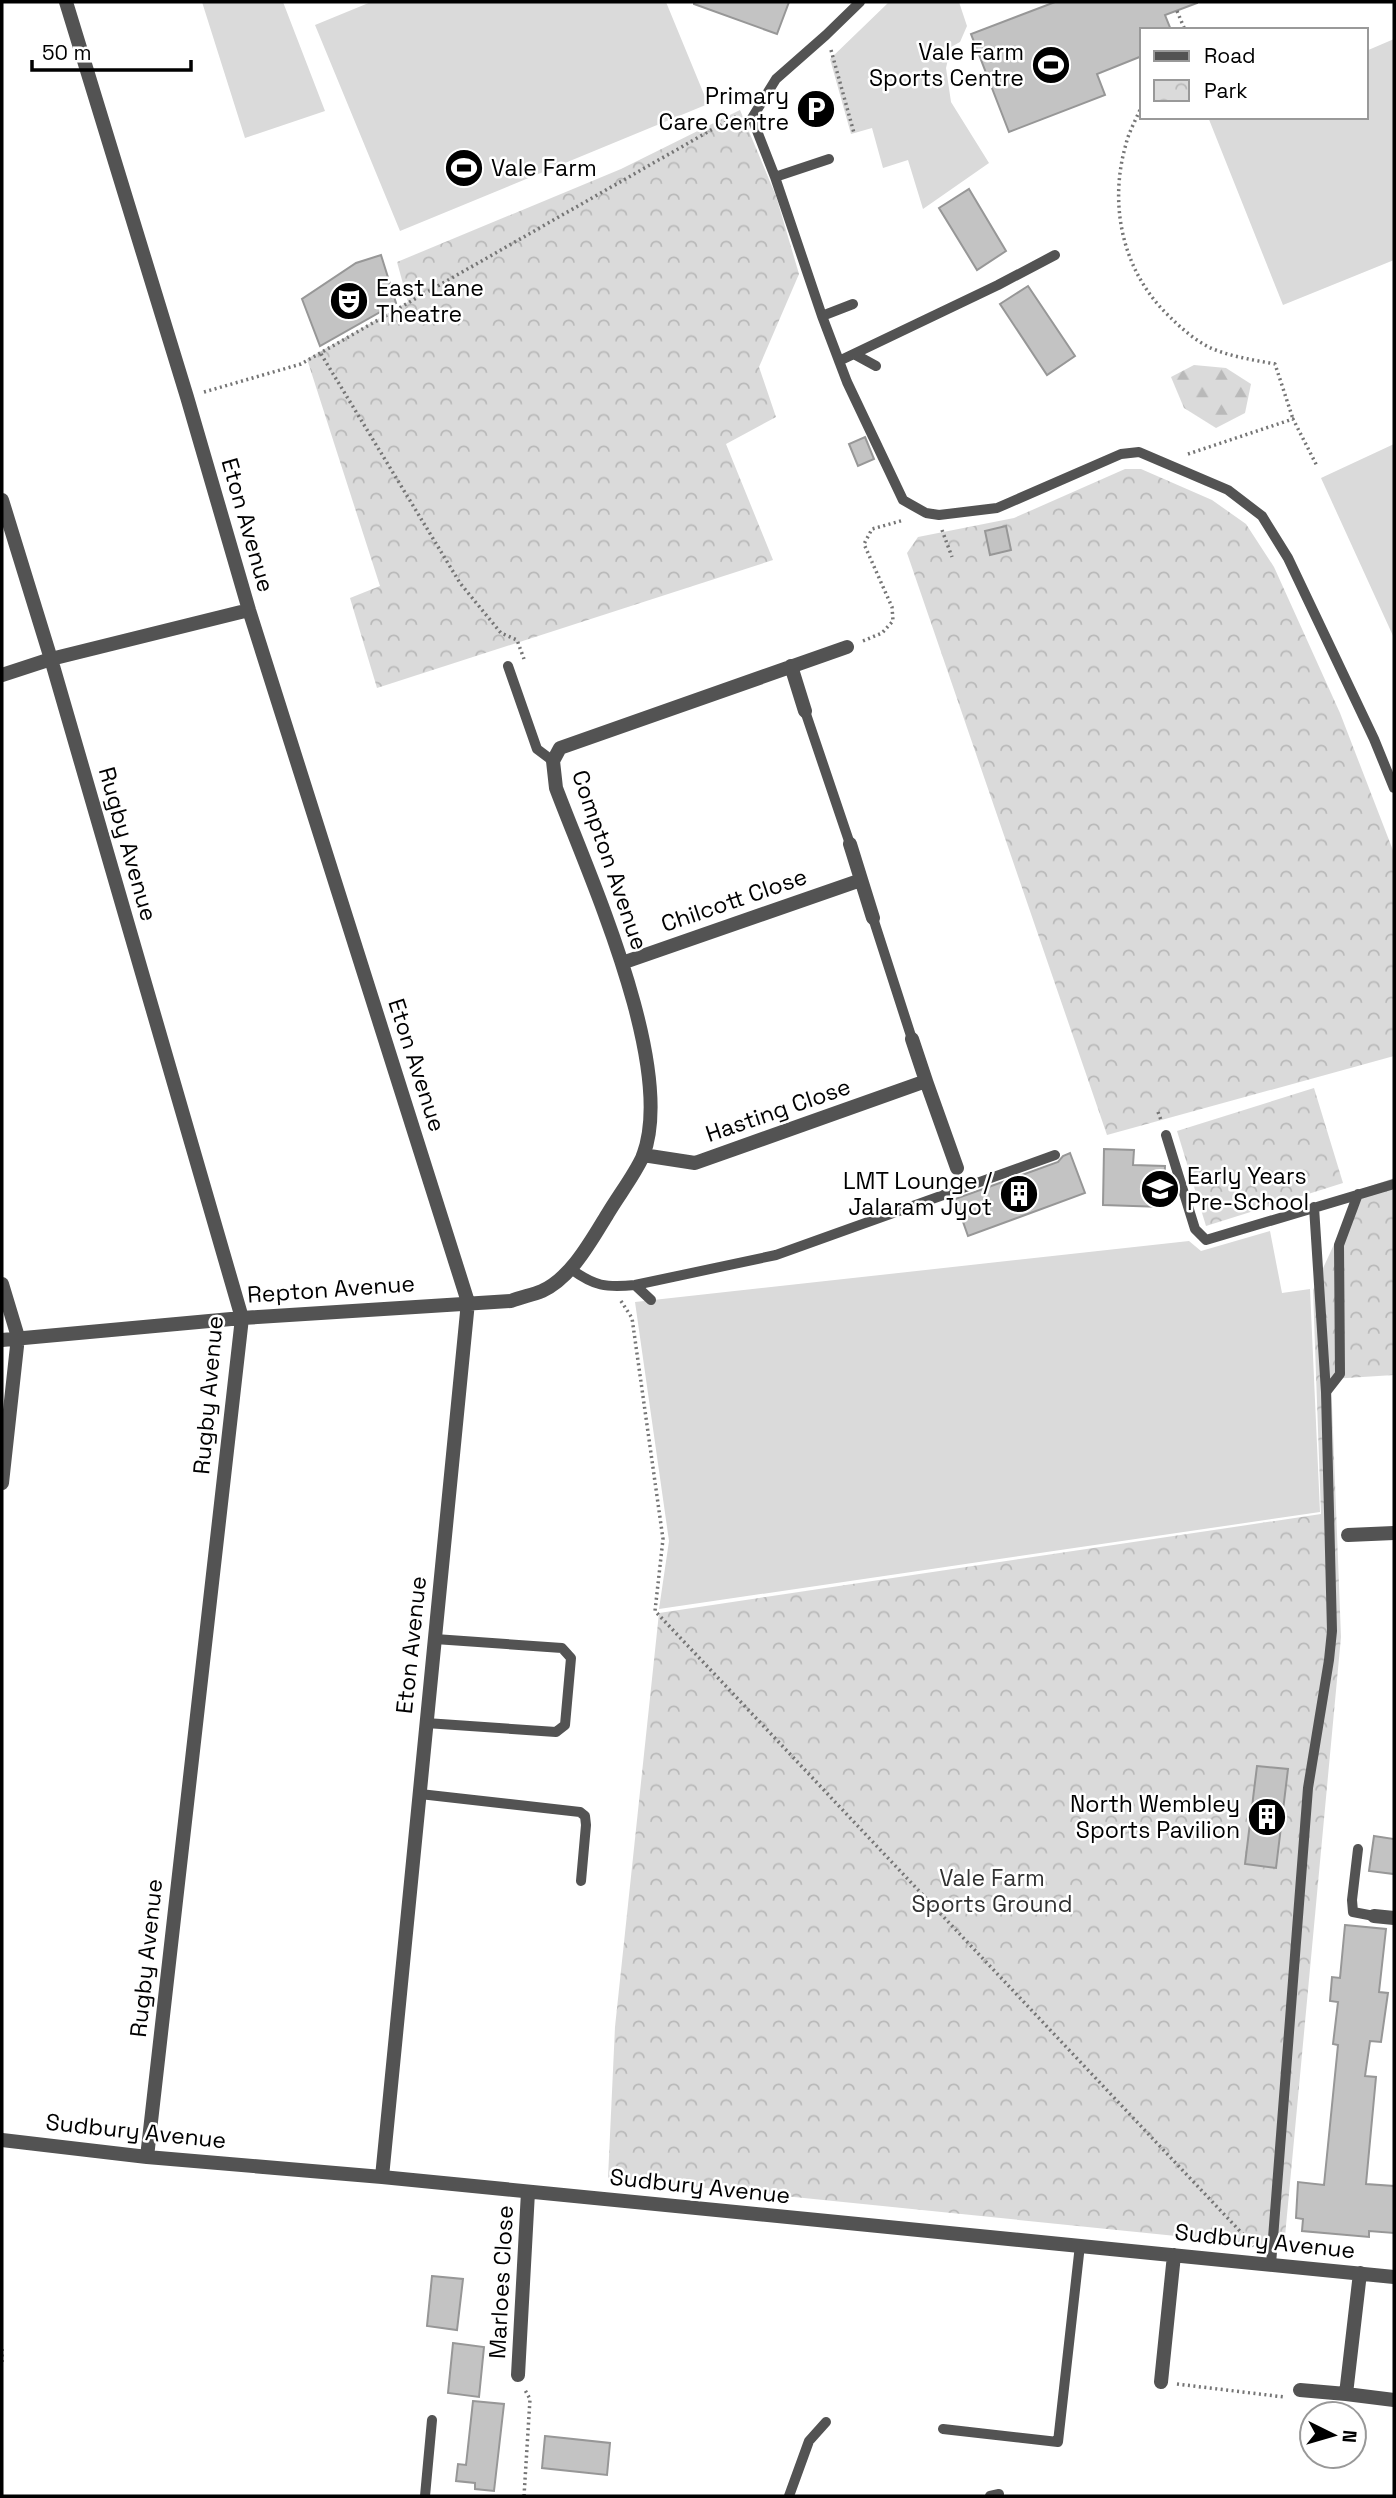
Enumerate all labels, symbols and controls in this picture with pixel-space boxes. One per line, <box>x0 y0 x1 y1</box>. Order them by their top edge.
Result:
scale bar <box>32 28 191 72</box>
legend <box>1140 28 1368 119</box>
place label: Vale Farm Sports Centre <box>869 37 1024 93</box>
text: 50 m <box>42 39 92 66</box>
text: Road <box>1204 42 1256 69</box>
sports icon: Vale Farm Sports Centre <box>1030 44 1072 86</box>
text: Park <box>1204 77 1248 104</box>
place label: Primary Care Centre <box>659 81 789 137</box>
parking icon: Primary Care Centre <box>795 88 837 130</box>
sports icon: Vale Farm <box>443 147 485 189</box>
place label: Vale Farm <box>491 153 597 183</box>
place label: East Lane Theatre <box>376 273 484 329</box>
theatre icon: East Lane Theatre <box>328 280 370 322</box>
street label: Eton Avenue <box>215 454 281 596</box>
street label: Rugby Avenue <box>92 763 164 925</box>
street label: Compton Avenue <box>565 766 655 954</box>
street label: Chilcott Close <box>657 861 811 939</box>
street label: Eton Avenue <box>381 995 453 1135</box>
street label: Hasting Close <box>702 1071 854 1149</box>
place label: Early Years Pre-School <box>1187 1161 1309 1217</box>
place label: LMT Lounge / Jalaram Jyot <box>843 1166 992 1222</box>
school or university icon: Early Years Pre-School <box>1139 1168 1181 1210</box>
building icon: LMT Lounge / Jalaram Jyot <box>998 1173 1040 1215</box>
street label: Repton Avenue <box>246 1268 416 1310</box>
street label: Rugby Avenue <box>186 1314 230 1476</box>
street label: Eton Avenue <box>389 1575 433 1715</box>
place label: North Wembley Sports Pavilion <box>1070 1789 1240 1845</box>
building icon: North Wembley Sports Pavilion <box>1246 1796 1288 1838</box>
park label: Vale Farm Sports Ground <box>911 1863 1073 1919</box>
street label: Rugby Avenue <box>123 1877 169 2039</box>
street label: Sudbury Avenue <box>44 2107 228 2155</box>
street label: Sudbury Avenue <box>608 2162 792 2210</box>
street label: Marloes Close <box>482 2204 520 2360</box>
street label: Sudbury Avenue <box>1173 2217 1357 2265</box>
north arrow <box>1298 2400 1368 2470</box>
text: N <box>1336 2429 1362 2444</box>

